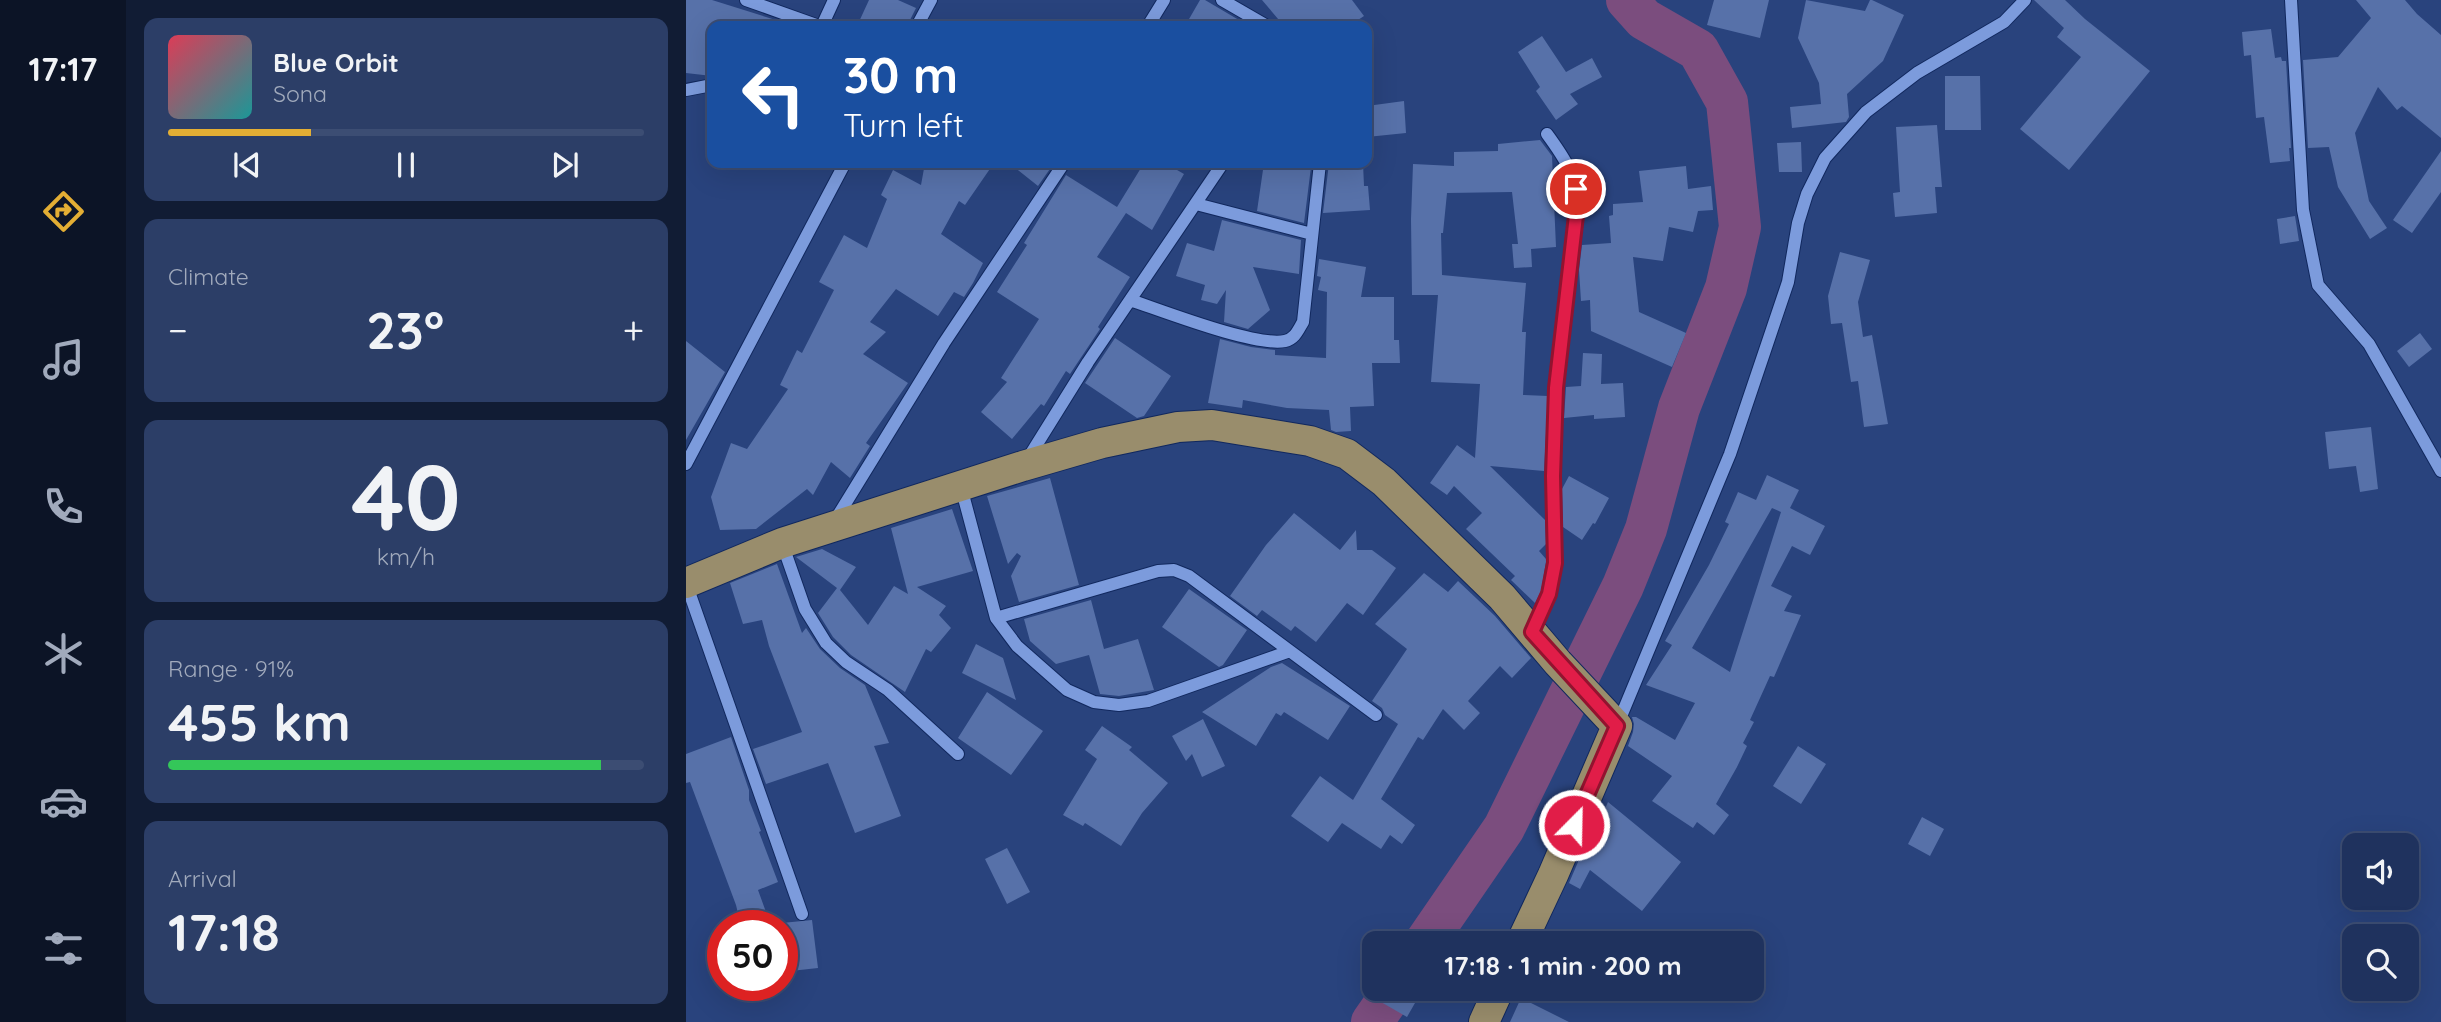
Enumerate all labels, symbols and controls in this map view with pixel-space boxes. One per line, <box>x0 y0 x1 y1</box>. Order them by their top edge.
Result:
text: 30 m <box>843 44 958 105</box>
text: Blue Orbit <box>273 46 399 79</box>
text: 17:17 <box>29 49 97 89</box>
icon: left <box>728 49 819 140</box>
text: Sona <box>273 79 327 108</box>
text: Turn left <box>843 105 964 145</box>
icon: previous <box>228 146 266 184</box>
icon: pause <box>387 146 425 184</box>
icon: next <box>546 146 584 184</box>
pin <box>1546 159 1606 219</box>
icon: arrive <box>1557 170 1595 208</box>
icon: directions <box>39 187 88 236</box>
text: Climate <box>168 262 249 291</box>
text: 23° <box>366 297 444 362</box>
text: − <box>168 306 188 354</box>
text: + <box>623 306 644 354</box>
icon: music <box>39 335 88 384</box>
text: 40 <box>351 439 461 553</box>
icon: phone <box>39 482 88 531</box>
text: km/h <box>377 542 435 571</box>
icon: climate <box>39 629 88 678</box>
text: Range · 91% <box>168 654 294 683</box>
text: 455 km <box>168 689 351 754</box>
icon: car <box>39 777 88 826</box>
position arrow <box>1537 788 1611 862</box>
map controls <box>2342 833 2419 1001</box>
button: sound <box>2342 833 2419 910</box>
text: Arrival <box>168 864 237 893</box>
text: 17:18 <box>168 899 280 964</box>
speed limit sign: 50 <box>707 910 798 1001</box>
icon: filters <box>39 924 88 973</box>
button: search <box>2342 924 2419 1001</box>
text: 17:18 · 1 min · 200 m <box>1444 949 1682 982</box>

